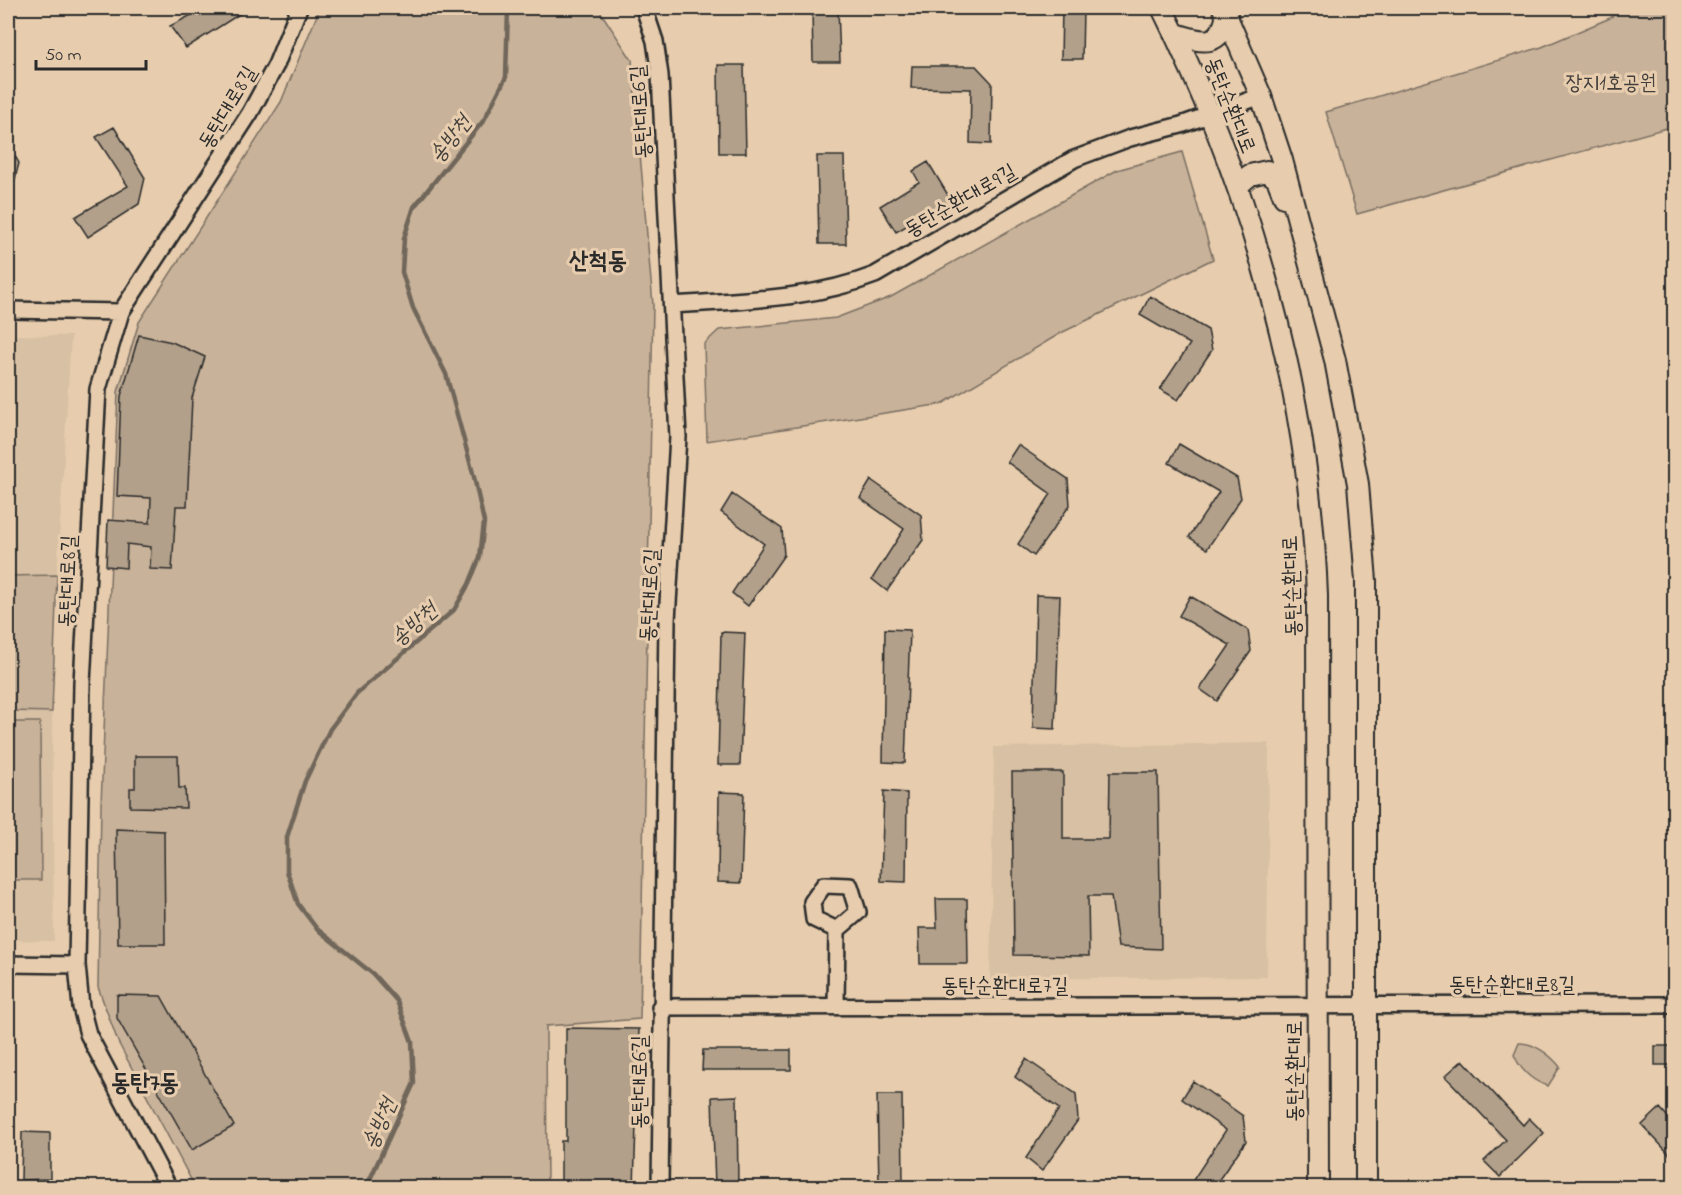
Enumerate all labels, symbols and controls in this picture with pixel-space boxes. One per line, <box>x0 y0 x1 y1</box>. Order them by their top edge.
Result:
scale bar <box>36 33 146 71</box>
text: 50 m <box>45 43 82 69</box>
street label: 동탄순환대로 <box>1196 53 1262 158</box>
street label: 동탄대로8길 <box>192 61 265 155</box>
street label: 동탄대로6길 <box>624 64 660 160</box>
park label: 장지1호공원 <box>1565 69 1657 99</box>
water label: 송방천 <box>422 107 482 171</box>
street label: 동탄순환대로9길 <box>900 158 1023 246</box>
district label: 산척동 <box>569 245 627 280</box>
street label: 동탄대로8길 <box>52 534 86 628</box>
street label: 동탄순환대로 <box>1276 535 1310 637</box>
street label: 동탄대로6길 <box>634 547 668 643</box>
water label: 송방천 <box>384 594 447 655</box>
street label: 동탄순환대로8길 <box>1449 971 1575 1001</box>
street label: 동탄순환대로7길 <box>942 972 1069 1002</box>
street label: 동탄순환대로 <box>1281 1020 1311 1122</box>
street label: 동탄대로6길 <box>626 1035 656 1129</box>
district label: 동탄7동 <box>111 1067 179 1102</box>
water label: 송방천 <box>355 1091 407 1155</box>

